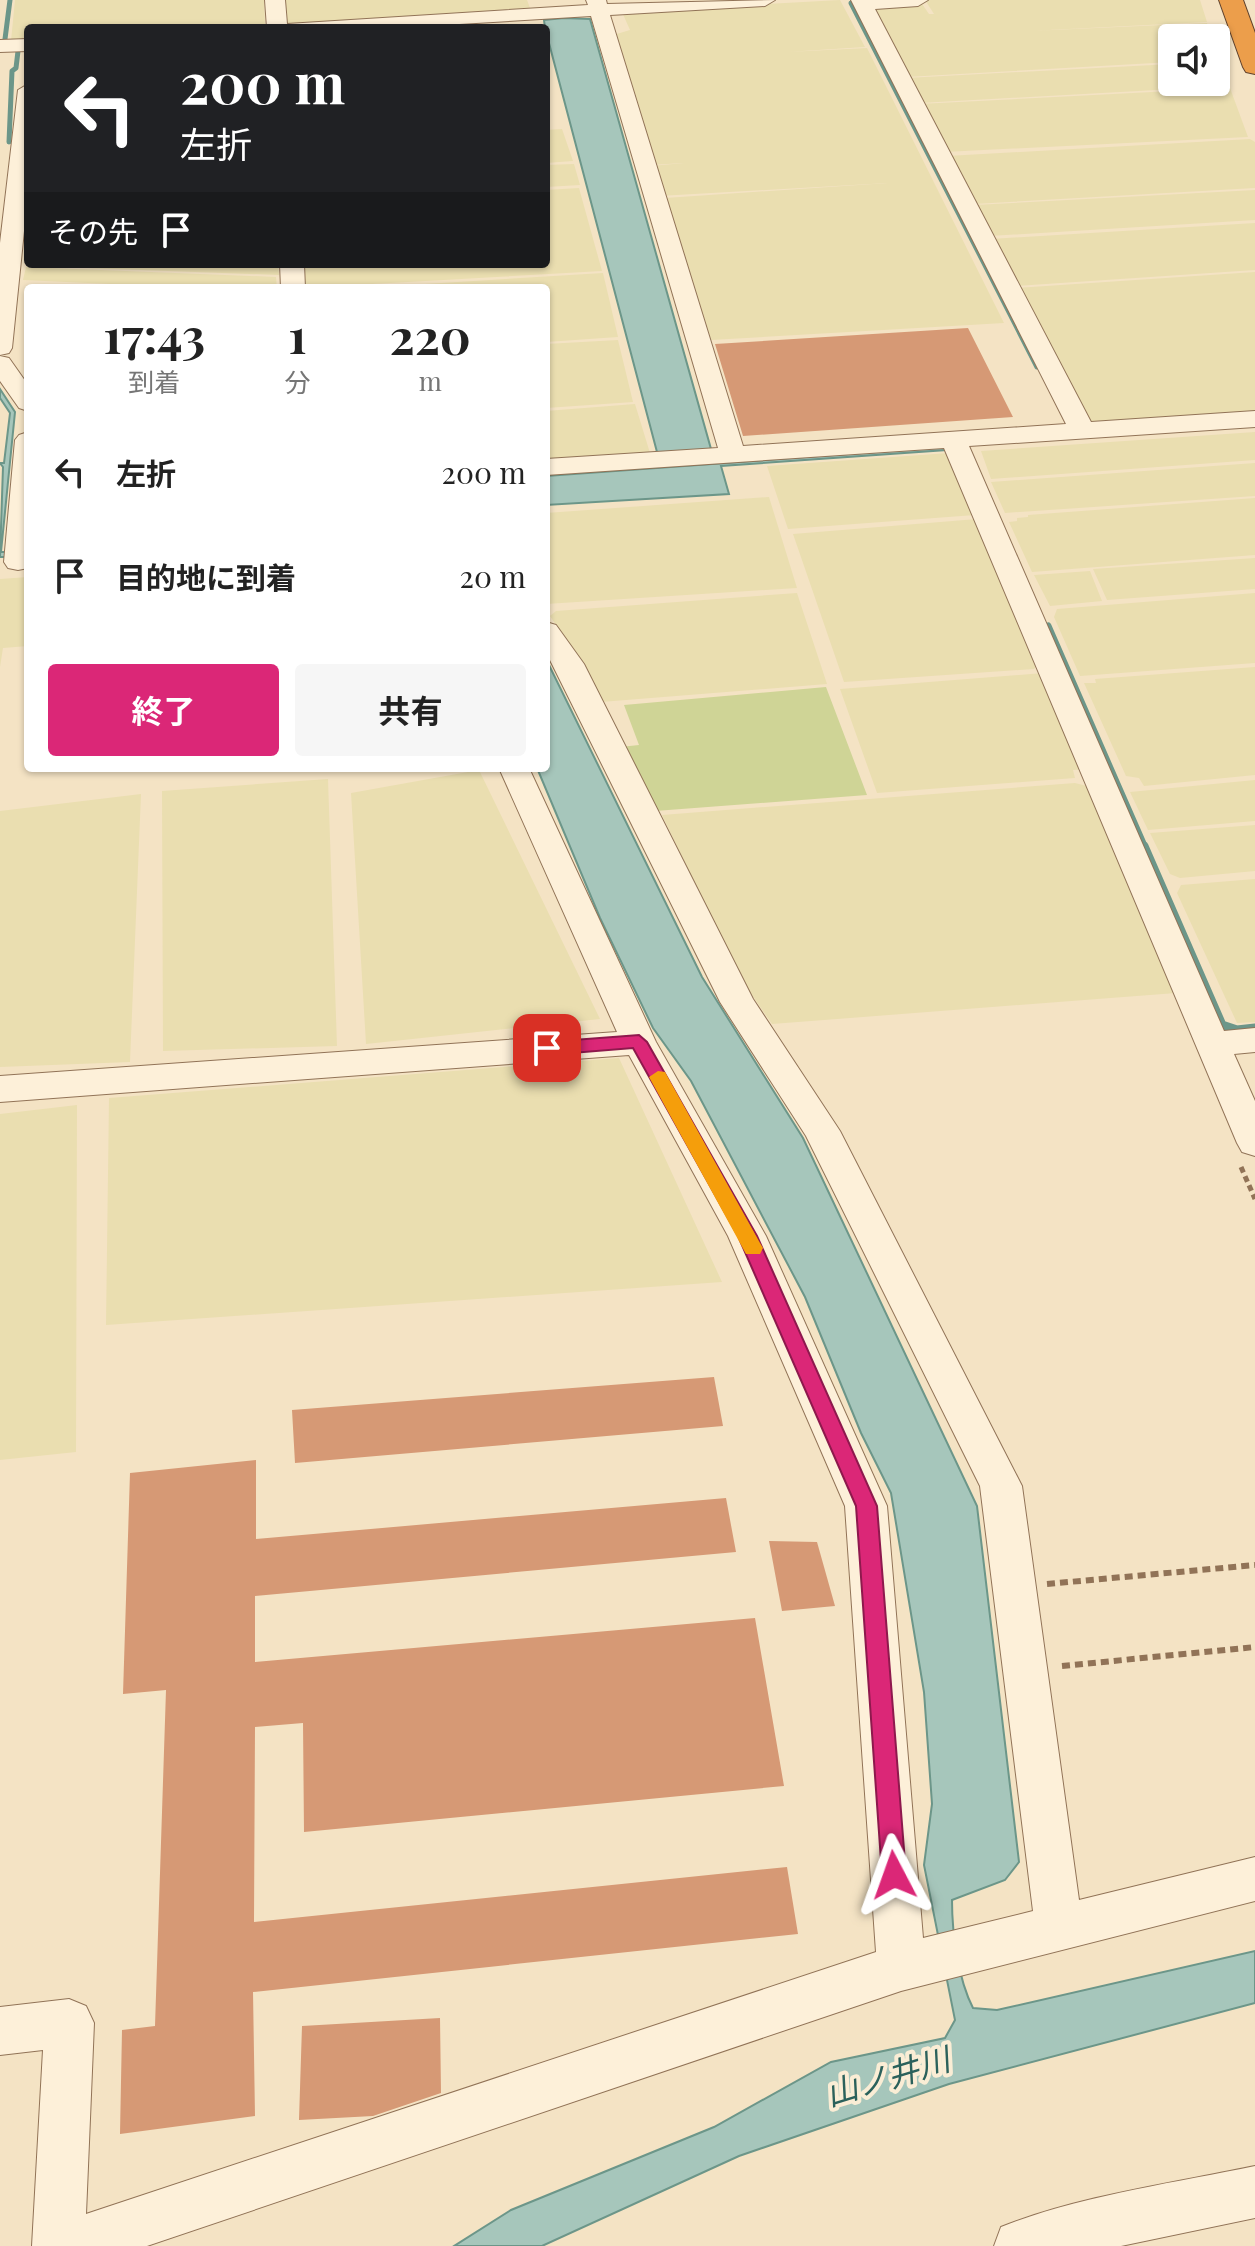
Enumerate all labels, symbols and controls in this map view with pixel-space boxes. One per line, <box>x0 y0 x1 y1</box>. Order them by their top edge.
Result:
map controls <box>1158 24 1230 96</box>
button: sound <box>1158 24 1230 96</box>
text: 200 m <box>180 44 345 119</box>
icon: left <box>48 56 152 160</box>
text: 左折 <box>180 119 252 167</box>
icon: arrive <box>154 208 198 252</box>
text: その先 <box>48 211 138 251</box>
text: 17:43 <box>103 302 205 366</box>
text: 1 <box>288 302 307 366</box>
text: 220 <box>390 303 471 367</box>
text: m <box>419 363 442 398</box>
text: 到着 <box>128 364 180 399</box>
text: 分 <box>284 364 310 399</box>
icon: left <box>48 450 92 494</box>
text: 200 m <box>442 452 526 492</box>
text: 左折 <box>116 453 176 493</box>
icon: arrive <box>48 554 92 598</box>
text: 20 m <box>460 556 526 596</box>
text: 目的地に到着 <box>116 557 296 597</box>
button: 終了 <box>48 664 279 756</box>
button: 共有 <box>295 664 526 756</box>
pin <box>513 1014 581 1082</box>
icon: arrive <box>525 1026 569 1070</box>
position arrow <box>852 1833 936 1917</box>
water label: 山ノ井川 <box>820 2035 957 2114</box>

